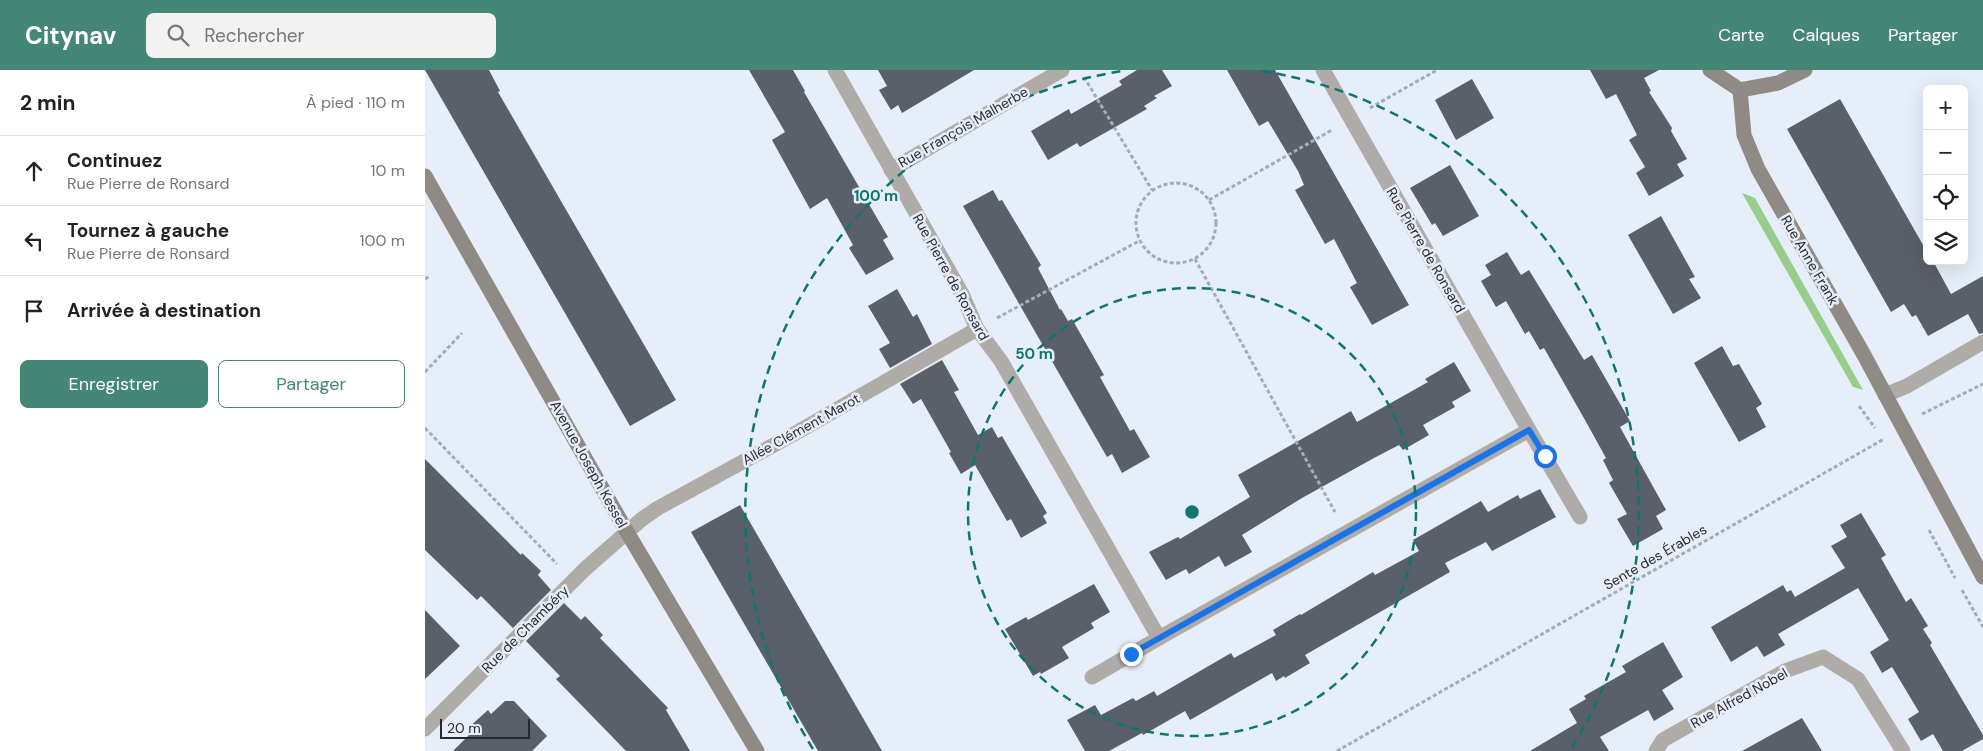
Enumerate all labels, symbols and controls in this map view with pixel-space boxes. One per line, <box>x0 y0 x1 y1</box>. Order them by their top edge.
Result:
search box <box>146 13 496 58</box>
text: Citynav <box>25 20 116 51</box>
icon: search <box>164 21 192 49</box>
text: Rechercher <box>204 23 305 48</box>
text: Carte <box>1718 23 1765 47</box>
text: Calques <box>1793 23 1860 47</box>
text: Partager <box>1888 23 1958 47</box>
street label: Rue François Malherbe <box>895 82 1031 172</box>
map controls <box>1923 85 1968 265</box>
button: + <box>1923 85 1968 130</box>
text: 2 min <box>20 89 76 117</box>
text: À pied · 110 m <box>306 92 405 113</box>
button: − <box>1923 130 1968 175</box>
text: Continuez <box>67 148 162 173</box>
icon: ahead <box>20 157 48 185</box>
text: 10 m <box>371 160 405 181</box>
text: Rue Pierre de Ronsard <box>67 173 230 194</box>
button: locate <box>1923 175 1968 220</box>
street label: Rue Pierre de Ronsard <box>1383 184 1469 316</box>
text: 100 m <box>854 186 898 206</box>
street label: Rue Pierre de Ronsard <box>909 210 993 344</box>
street label: Rue Anne Frank <box>1777 212 1843 308</box>
text: Tournez à gauche <box>67 218 229 243</box>
button: layers <box>1923 220 1968 265</box>
icon: left <box>20 227 48 255</box>
text: 100 m <box>360 230 405 251</box>
text: Rue Pierre de Ronsard <box>67 243 230 264</box>
icon: arrive <box>20 297 48 325</box>
text: Arrivée à destination <box>67 298 261 323</box>
text: 50 m <box>1015 344 1053 364</box>
button: Enregistrer <box>20 360 208 408</box>
button: Partager <box>218 360 405 408</box>
street label: Allée Clément Marot <box>739 389 863 469</box>
street label: Avenue Joseph Kessel <box>546 397 632 531</box>
route start <box>1534 445 1557 468</box>
centre of rings <box>1183 503 1201 521</box>
street label: Sente des Érables <box>1600 520 1710 594</box>
street label: Rue de Chambéry <box>478 581 573 676</box>
route end <box>1120 643 1143 666</box>
street label: Rue Alfred Nobel <box>1687 664 1791 732</box>
scale bar <box>440 716 530 739</box>
text: 20 m <box>447 719 481 737</box>

